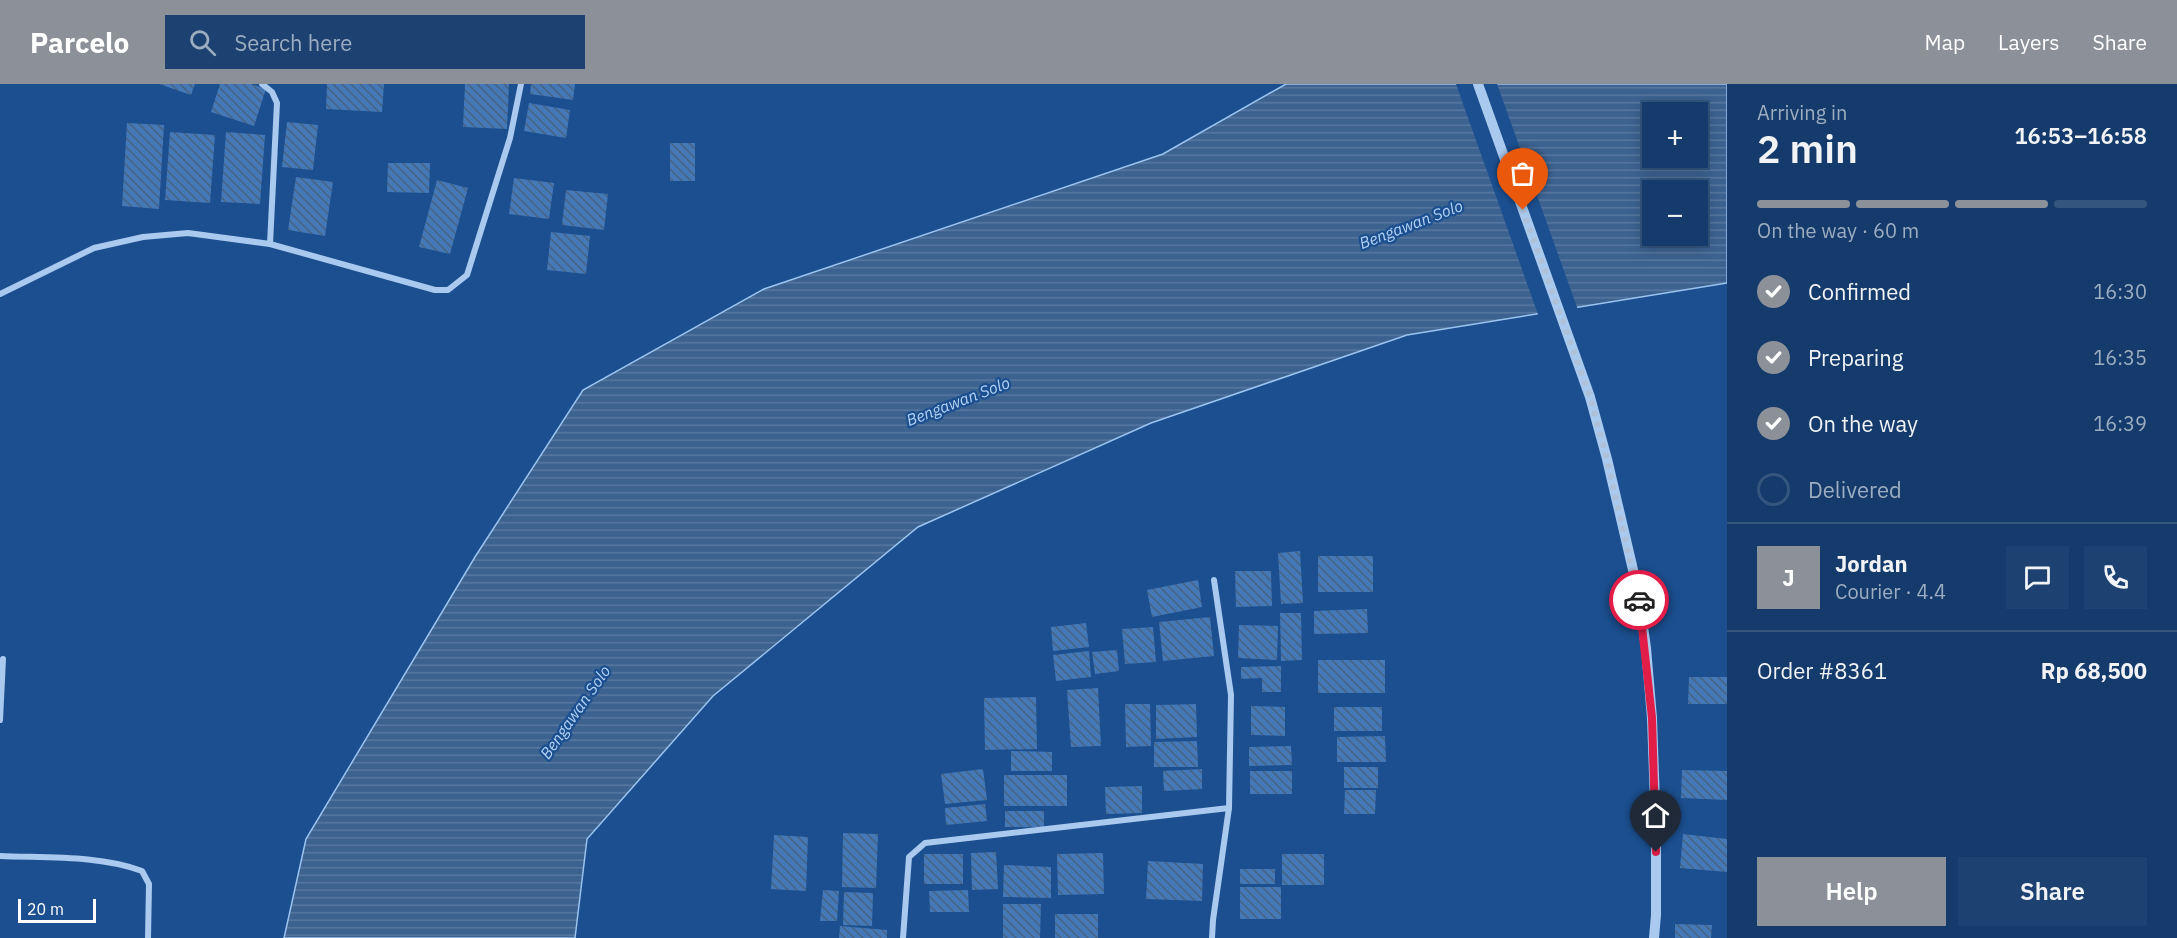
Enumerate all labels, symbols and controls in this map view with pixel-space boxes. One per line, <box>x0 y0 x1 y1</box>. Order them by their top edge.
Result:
search box <box>165 15 585 69</box>
text: Parcelo <box>30 24 129 61</box>
icon: search <box>186 26 219 59</box>
text: Search here <box>234 28 352 57</box>
text: Map <box>1925 28 1965 56</box>
text: Layers <box>1998 28 2060 56</box>
text: Share <box>2093 28 2147 56</box>
text: Arriving in <box>1757 99 1847 126</box>
map controls <box>1642 102 1708 246</box>
button: + <box>1642 102 1708 168</box>
text: 16:53–16:58 <box>2014 121 2147 150</box>
text: 2 min <box>1757 123 1858 174</box>
pin <box>1497 148 1548 210</box>
icon: bag <box>1506 157 1539 190</box>
button: − <box>1642 180 1708 246</box>
water label: Bengawan Solo <box>1356 195 1466 253</box>
text: On the way · 60 m <box>1757 217 1919 244</box>
icon: check <box>1757 275 1790 308</box>
text: Confirmed <box>1808 277 1911 306</box>
text: 16:30 <box>2093 278 2147 305</box>
icon: check <box>1757 341 1790 374</box>
text: Preparing <box>1808 343 1903 372</box>
text: 16:35 <box>2093 344 2147 371</box>
water label: Bengawan Solo <box>903 372 1013 430</box>
icon: check <box>1757 407 1790 440</box>
text: On the way <box>1808 409 1918 438</box>
text: 16:39 <box>2093 410 2147 437</box>
text: Delivered <box>1808 475 1902 504</box>
button: chat <box>2006 546 2069 609</box>
button: phone <box>2084 546 2147 609</box>
text: Jordan <box>1835 549 1908 578</box>
text: J <box>1782 563 1795 592</box>
courier <box>1609 570 1669 630</box>
text: Courier · 4.4 <box>1835 578 1946 605</box>
icon: car <box>1623 584 1656 617</box>
text: Order #8361 <box>1757 656 1887 685</box>
text: Rp 68,500 <box>2041 656 2147 685</box>
water label: Bengawan Solo <box>535 661 615 763</box>
pin <box>1630 790 1681 852</box>
icon: home <box>1639 799 1672 832</box>
button: Help <box>1757 857 1946 926</box>
button: Share <box>1958 857 2147 926</box>
scale bar <box>18 896 96 924</box>
text: 20 m <box>27 899 64 919</box>

